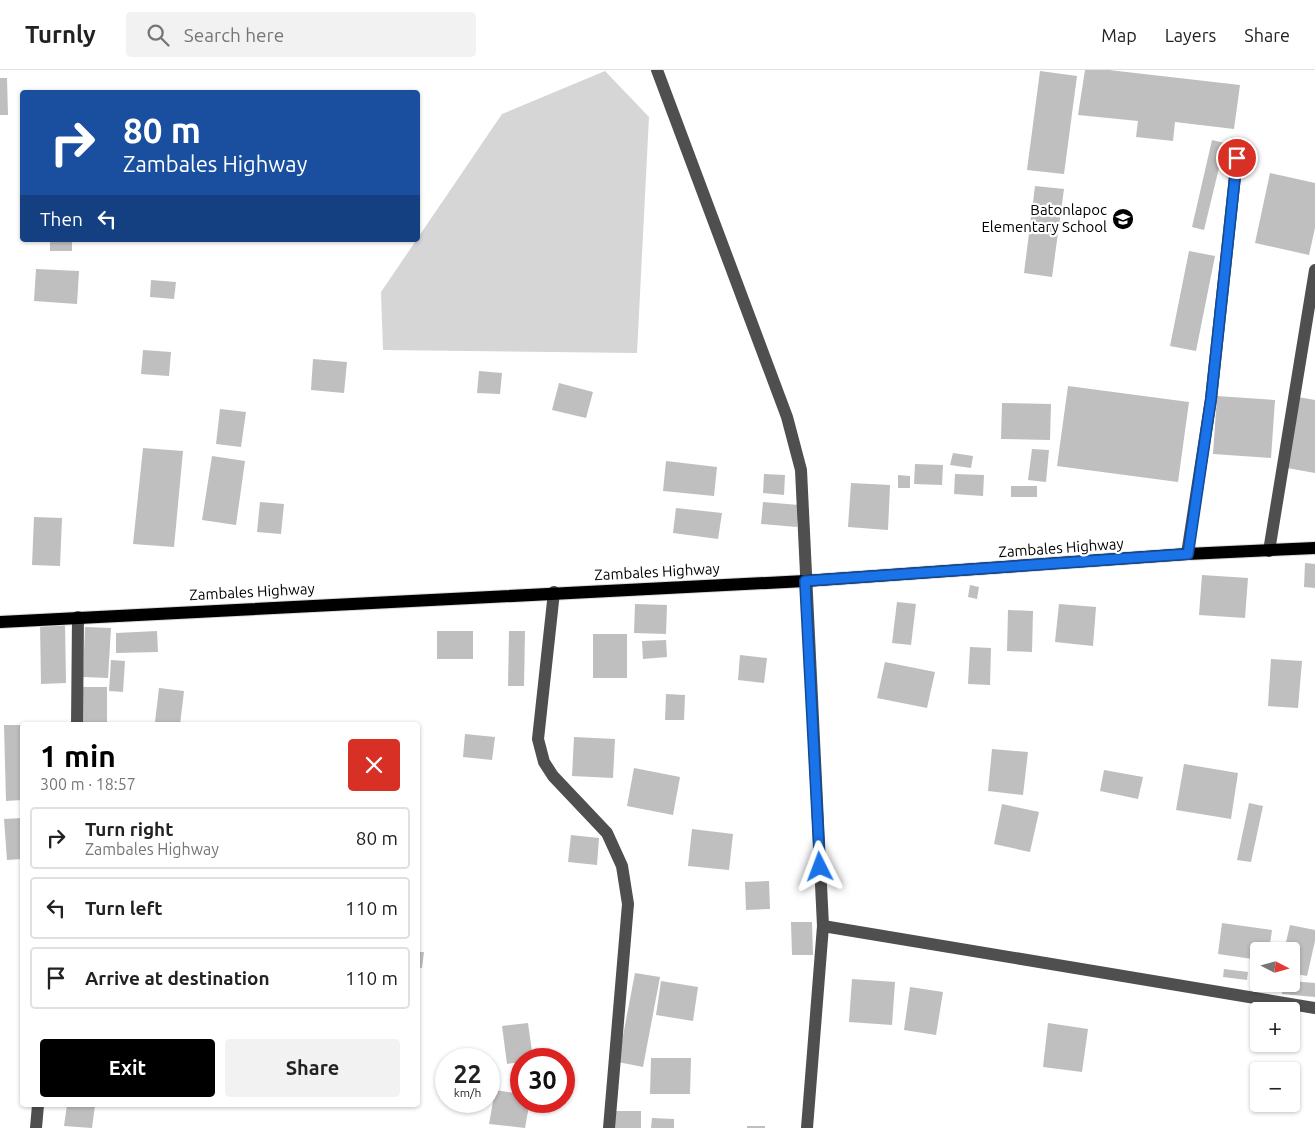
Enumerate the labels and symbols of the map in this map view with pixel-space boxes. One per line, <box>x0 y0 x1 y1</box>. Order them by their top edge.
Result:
pin <box>1216 137 1258 179</box>
place label: Batonlapoc Elementary School <box>981 201 1107 235</box>
school or university icon: Batonlapoc Elementary School <box>1111 207 1135 231</box>
street label: Zambales Highway <box>998 535 1124 560</box>
street label: Zambales Highway <box>594 560 720 583</box>
street label: Zambales Highway <box>189 580 315 603</box>
position arrow <box>793 840 845 892</box>
north arrow <box>1250 942 1300 992</box>
speed limit sign: 30 <box>510 1048 575 1113</box>

